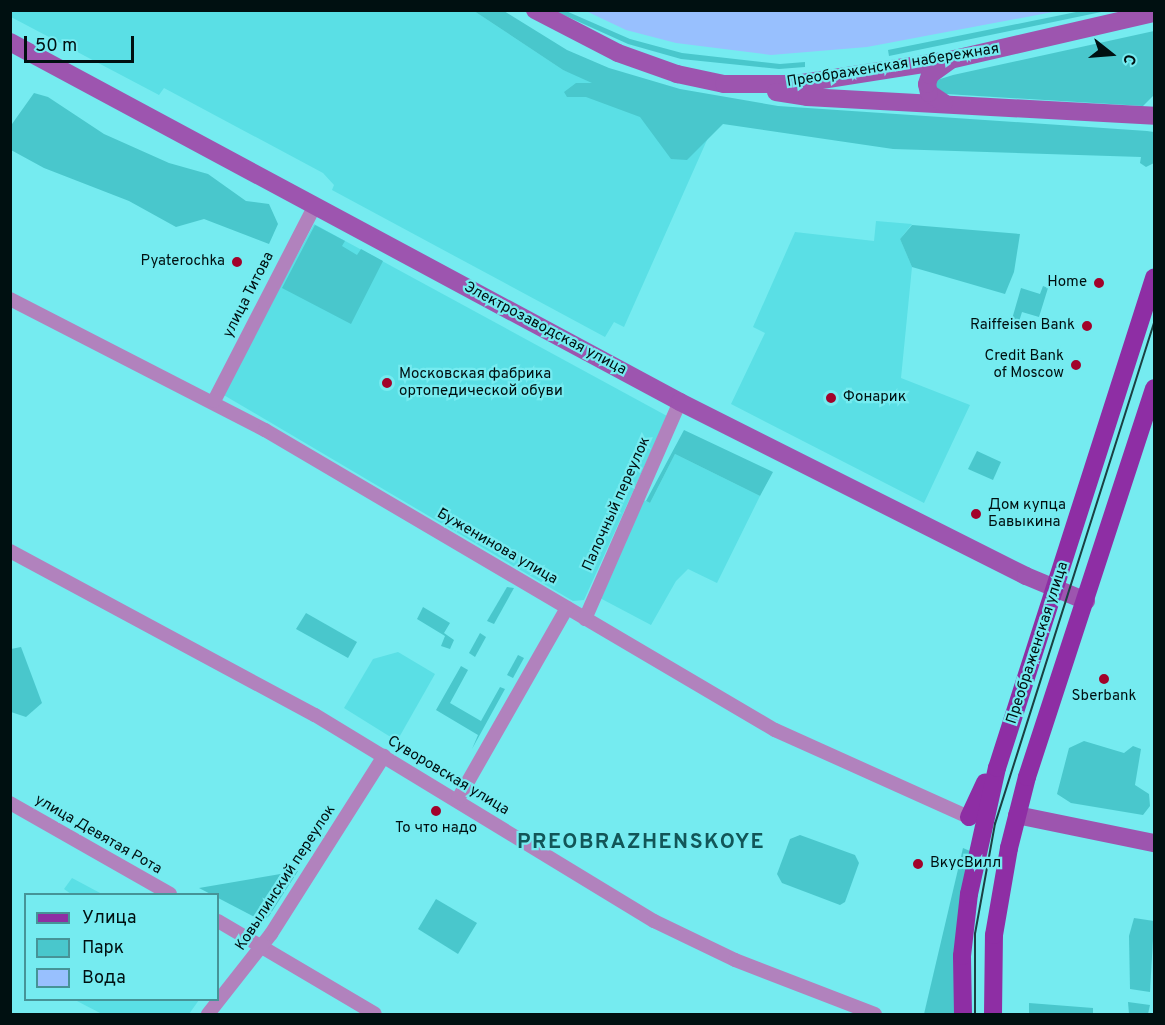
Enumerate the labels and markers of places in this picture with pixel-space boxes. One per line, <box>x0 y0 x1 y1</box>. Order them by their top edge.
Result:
place label: Pyaterochka <box>141 253 225 271</box>
marker: Pyaterochka <box>230 255 244 269</box>
place label: Home <box>1047 274 1087 292</box>
marker: Home <box>1092 276 1106 290</box>
place label: Raiffeisen Bank <box>970 317 1075 335</box>
marker: Raiffeisen Bank <box>1080 319 1094 333</box>
place label: Credit Bank of Moscow <box>985 347 1064 382</box>
marker: Credit Bank of Moscow <box>1069 358 1083 372</box>
place label: Московская фабрика ортопедической обуви <box>399 365 563 400</box>
marker: Московская фабрика ортопедической обуви <box>380 376 394 390</box>
place label: Фонарик <box>843 389 906 407</box>
marker: Фонарик <box>824 391 838 405</box>
place label: Дом купца Бавыкина <box>988 496 1066 531</box>
marker: Дом купца Бавыкина <box>969 507 983 521</box>
marker: Sberbank <box>1097 672 1111 686</box>
place label: Sberbank <box>1072 688 1136 706</box>
marker: То что надо <box>429 804 443 818</box>
place label: То что надо <box>395 820 477 838</box>
place label: ВкусВилл <box>930 855 1001 873</box>
marker: ВкусВилл <box>911 857 925 871</box>

